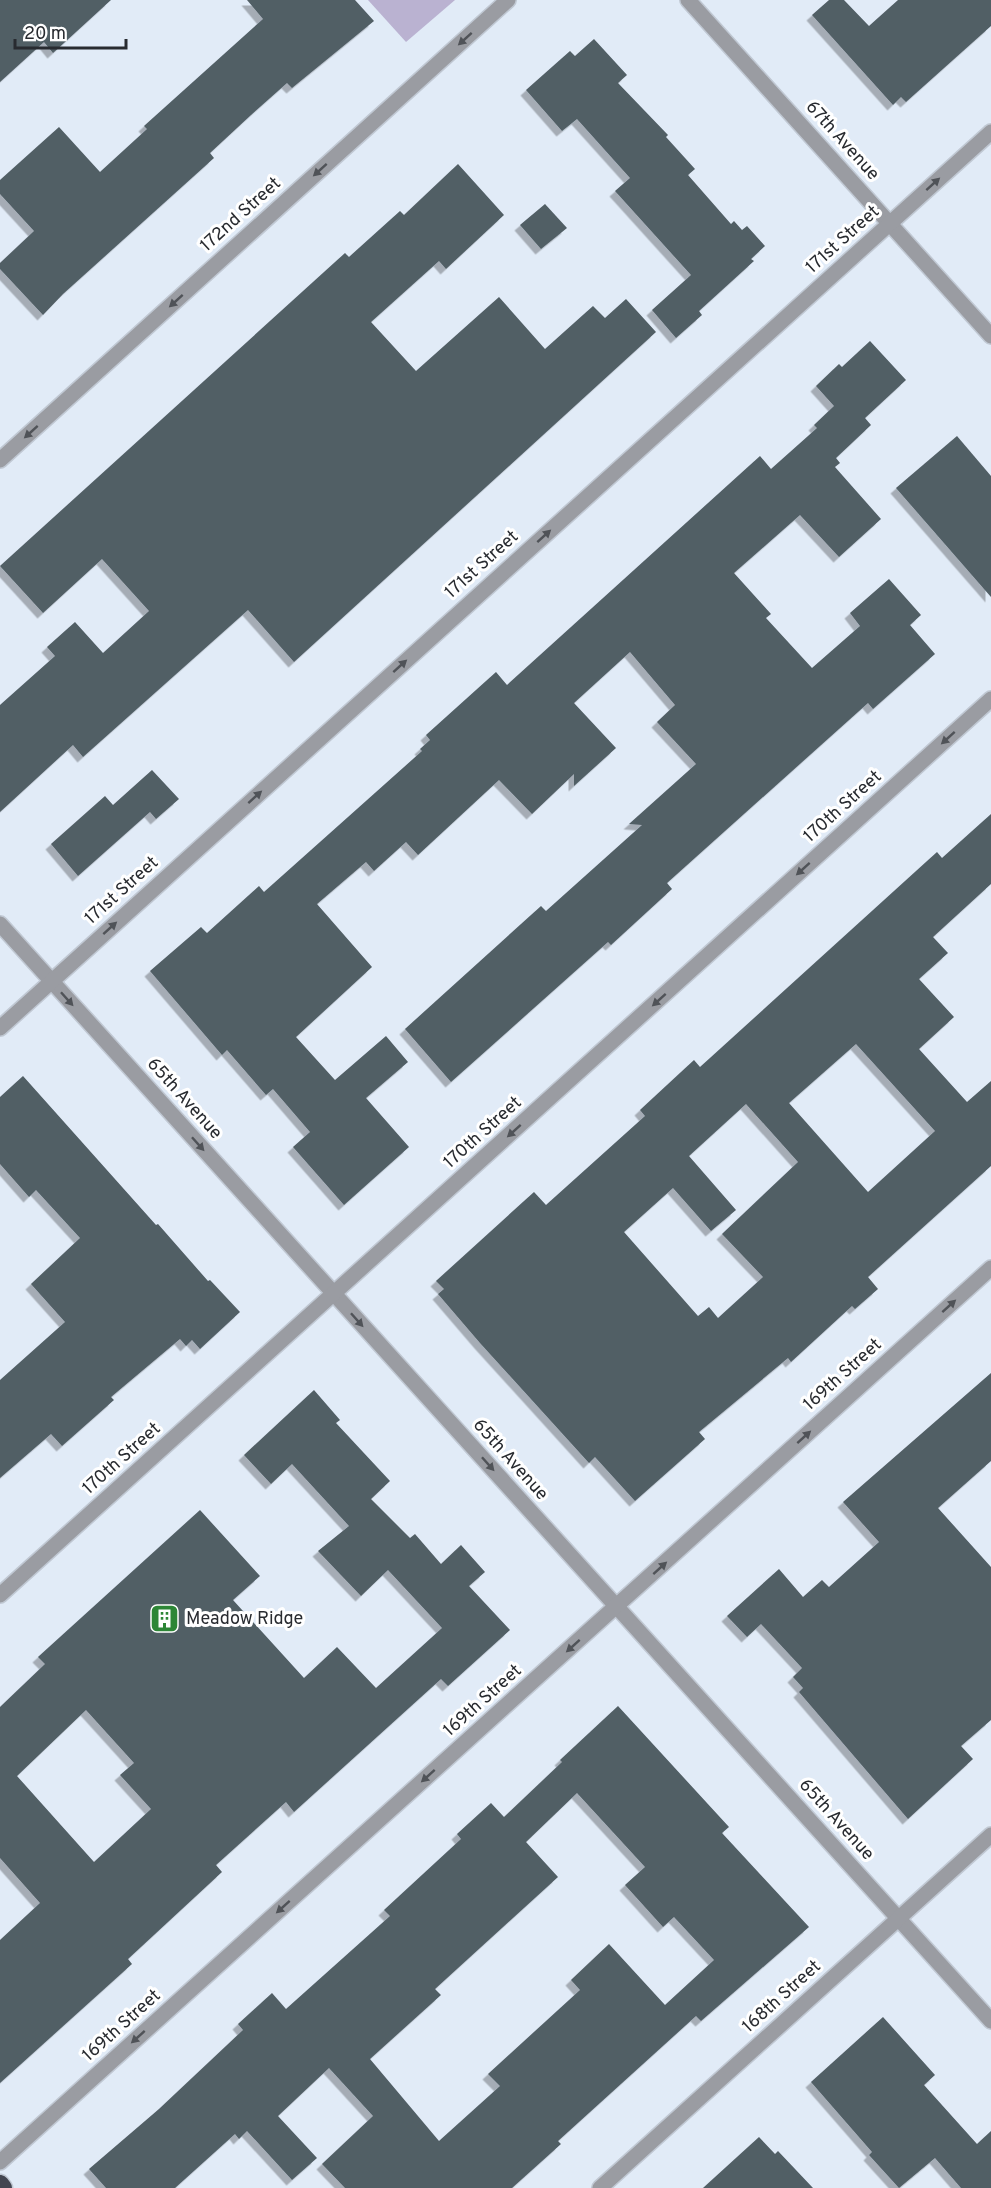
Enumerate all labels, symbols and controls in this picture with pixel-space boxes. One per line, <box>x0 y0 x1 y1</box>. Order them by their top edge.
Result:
scale bar <box>15 12 126 50</box>
text: 20 m <box>24 23 66 46</box>
one-way arrow <box>458 32 473 45</box>
street label: 67th Avenue <box>800 96 884 186</box>
one-way arrow <box>313 163 328 177</box>
street label: 172nd Street <box>196 173 286 257</box>
one-way arrow <box>925 178 940 191</box>
street label: 171st Street <box>801 201 885 279</box>
one-way arrow <box>168 294 183 308</box>
one-way arrow <box>24 424 38 438</box>
street label: 171st Street <box>440 526 524 604</box>
one-way arrow <box>537 529 552 543</box>
one-way arrow <box>392 660 407 673</box>
one-way arrow <box>940 731 955 745</box>
street label: 170th Street <box>799 766 887 848</box>
one-way arrow <box>247 791 262 804</box>
street label: 171st Street <box>80 852 164 930</box>
one-way arrow <box>796 862 811 875</box>
one-way arrow <box>103 921 118 935</box>
one-way arrow <box>60 991 73 1006</box>
one-way arrow <box>652 993 667 1006</box>
street label: 65th Avenue <box>141 1053 227 1145</box>
street label: 170th Street <box>439 1092 527 1174</box>
one-way arrow <box>507 1124 522 1138</box>
one-way arrow <box>191 1136 205 1151</box>
one-way arrow <box>941 1300 956 1313</box>
one-way arrow <box>350 1312 364 1327</box>
street label: 169th Street <box>799 1334 887 1416</box>
street label: 65th Avenue <box>467 1414 553 1506</box>
street label: 170th Street <box>78 1418 166 1500</box>
one-way arrow <box>796 1431 811 1444</box>
one-way arrow <box>481 1457 495 1472</box>
one-way arrow <box>652 1561 667 1575</box>
building icon: Meadow Ridge <box>149 1603 181 1635</box>
place label: Meadow Ridge <box>186 1608 303 1631</box>
one-way arrow <box>566 1639 581 1652</box>
street label: 169th Street <box>439 1660 527 1742</box>
one-way arrow <box>421 1769 435 1783</box>
street label: 65th Avenue <box>793 1774 879 1866</box>
one-way arrow <box>276 1900 291 1913</box>
street label: 168th Street <box>738 1955 826 2039</box>
street label: 169th Street <box>78 1985 166 2067</box>
one-way arrow <box>131 2030 146 2043</box>

